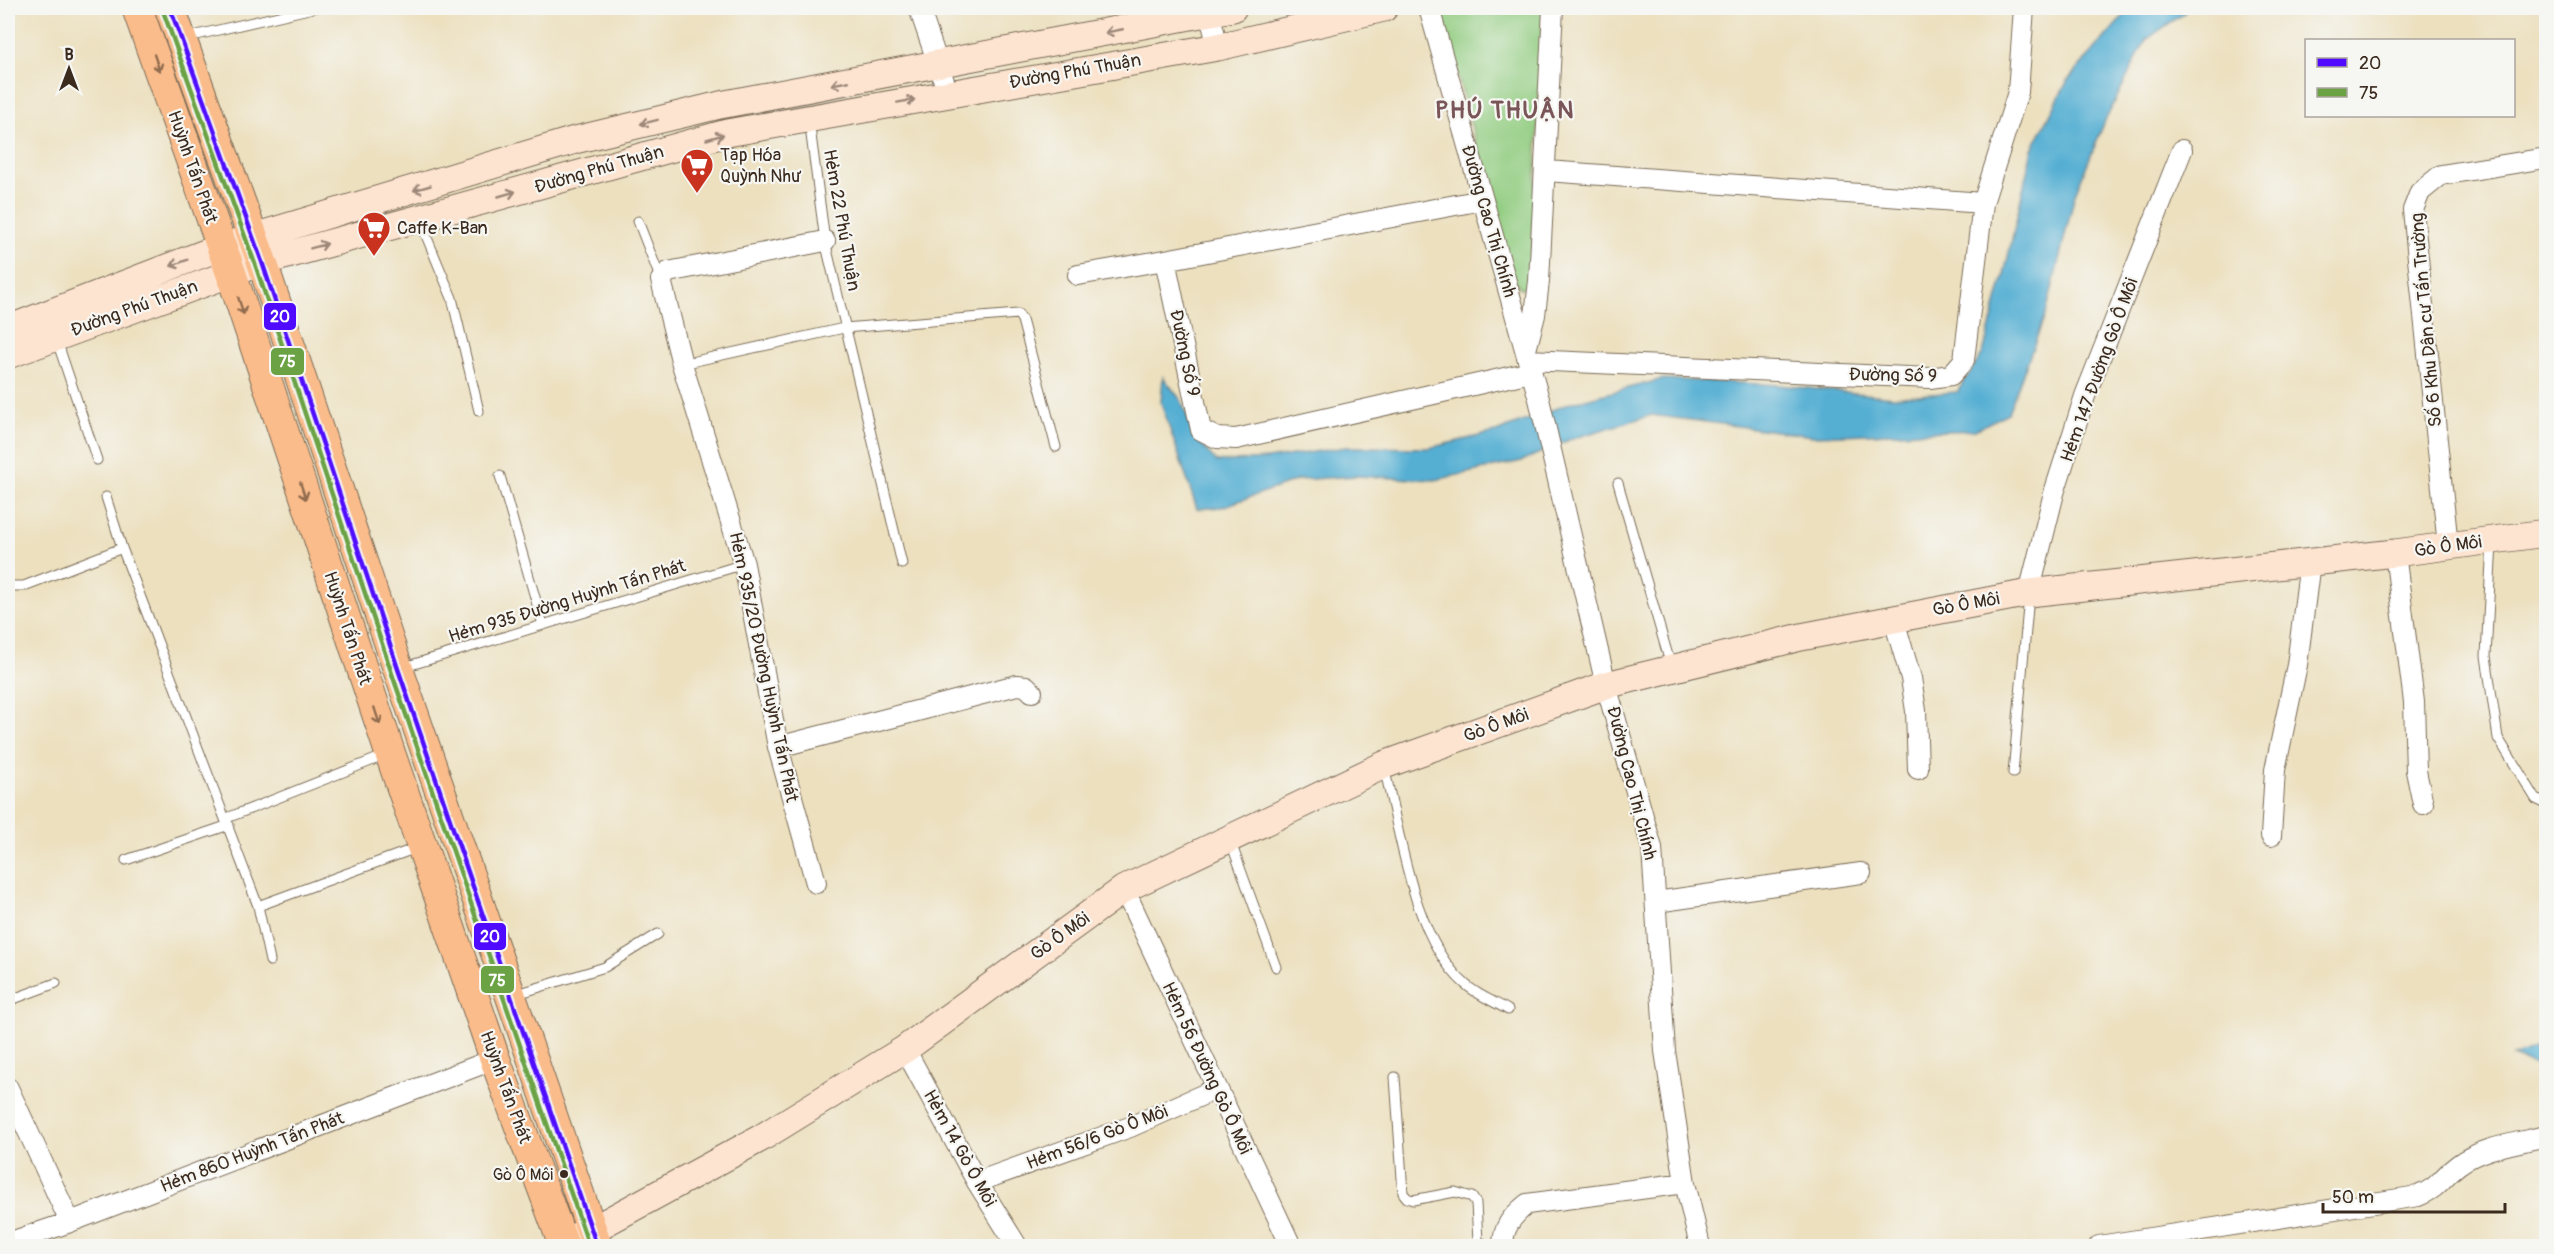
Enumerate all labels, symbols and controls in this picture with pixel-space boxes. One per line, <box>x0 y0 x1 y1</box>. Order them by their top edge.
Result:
one-way arrow <box>1105 26 1124 37</box>
north arrow <box>39 39 99 99</box>
legend <box>2305 39 2515 117</box>
text: B <box>64 45 74 65</box>
street label: Đường Phú Thuận <box>1007 49 1143 94</box>
text: 20 <box>2359 52 2381 75</box>
one-way arrow <box>152 53 163 72</box>
one-way arrow <box>831 78 850 89</box>
text: 75 <box>2359 82 2378 105</box>
one-way arrow <box>896 95 916 106</box>
district label: PHÚ THUẬN <box>1435 96 1575 125</box>
street label: Huỳnh Tấn Phát <box>162 108 223 227</box>
one-way arrow <box>640 117 659 129</box>
one-way arrow <box>705 130 724 142</box>
street label: Đường Phú Thuận <box>532 140 666 199</box>
street label: Đường Cao Thị Chính <box>1456 142 1521 300</box>
place label: Tạp Hóa Quỳnh Như <box>720 144 802 188</box>
supermarket icon: Tạp Hóa Quỳnh Như <box>679 147 715 194</box>
street label: Hẻm 22 Phú Thuận <box>818 147 865 293</box>
one-way arrow <box>413 183 432 194</box>
one-way arrow <box>497 188 516 200</box>
supermarket icon: Caffe K-Ban <box>356 210 392 257</box>
street label: Số 6 Khu Dân cư Tấn Trường <box>2406 212 2447 428</box>
place label: Caffe K-Ban <box>397 217 488 240</box>
one-way arrow <box>309 240 328 252</box>
one-way arrow <box>170 258 188 269</box>
street label: Đường Phú Thuận <box>68 275 201 342</box>
street label: Hẻm 147 Đường Gò Ô Môi <box>2055 275 2143 465</box>
one-way arrow <box>237 296 248 315</box>
line badge: 20 <box>263 302 297 331</box>
text: 20 <box>270 307 290 327</box>
street label: Đường Số 9 <box>1164 308 1205 399</box>
line badge: 75 <box>270 347 305 376</box>
text: 75 <box>278 352 296 372</box>
street label: Đường Số 9 <box>1849 363 1937 388</box>
one-way arrow <box>298 481 309 500</box>
street label: Hẻm 935/20 Đường Huỳnh Tấn Phát <box>724 530 804 805</box>
street label: Gò Ô Môi <box>2413 530 2483 563</box>
street label: Hẻm 935 Đường Huỳnh Tấn Phát <box>446 554 689 649</box>
street label: Huỳnh Tấn Phát <box>318 568 377 689</box>
street label: Gò Ô Môi <box>1931 587 2001 622</box>
street label: Gò Ô Môi <box>1460 703 1532 748</box>
street label: Đường Cao Thị Chính <box>1601 704 1662 862</box>
one-way arrow <box>373 706 384 725</box>
street label: Gò Ô Môi <box>1026 907 1094 966</box>
line badge: 20 <box>473 922 507 951</box>
text: 20 <box>480 927 500 947</box>
line badge: 75 <box>480 965 515 994</box>
text: 75 <box>488 971 506 991</box>
street label: Hẻm 56 Đường Gò Ô Môi <box>1157 978 1257 1158</box>
street label: Huỳnh Tấn Phát <box>475 1028 537 1147</box>
street label: Hẻm 14 Gò Ô Môi <box>918 1086 1001 1211</box>
street label: Hẻm 56/6 Gò Ô Môi <box>1023 1100 1171 1175</box>
street label: Hẻm 860 Huỳnh Tấn Phát <box>157 1107 348 1198</box>
place label: Gò Ô Môi <box>493 1165 553 1185</box>
marker: Gò Ô Môi <box>558 1168 570 1180</box>
scale bar <box>2323 1176 2504 1214</box>
text: 50 m <box>2332 1186 2374 1209</box>

